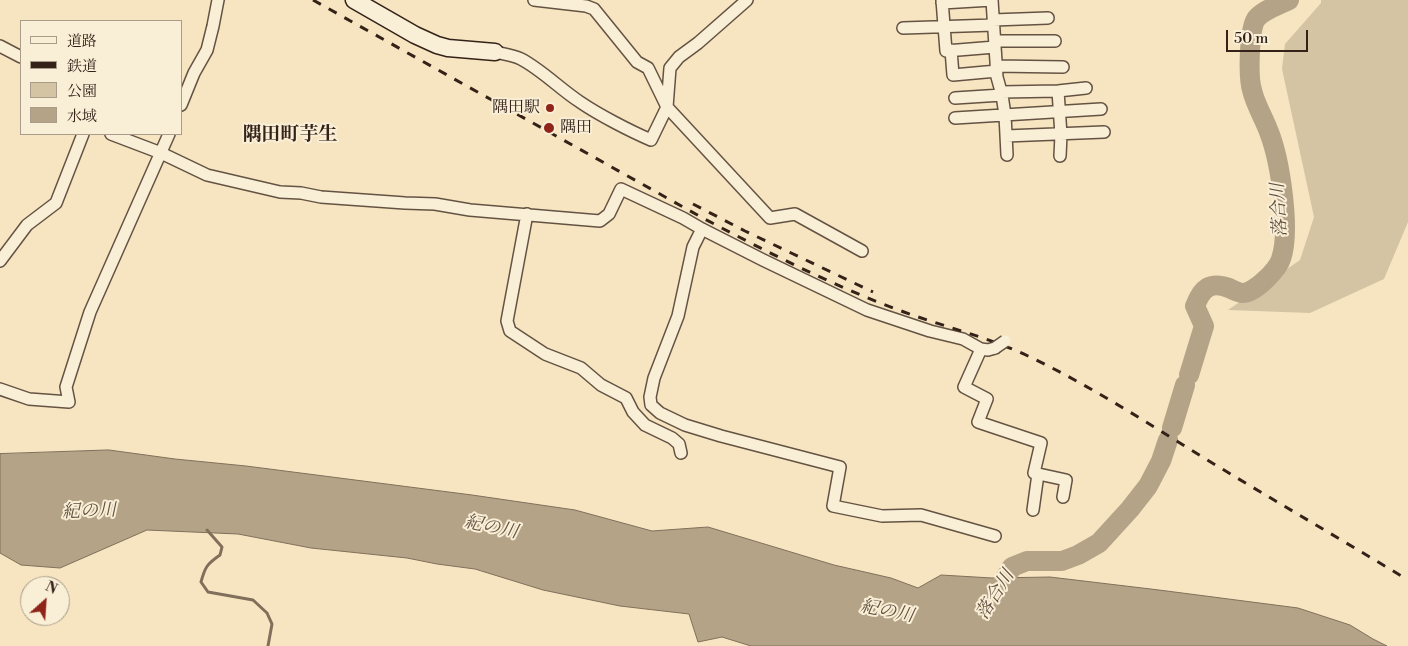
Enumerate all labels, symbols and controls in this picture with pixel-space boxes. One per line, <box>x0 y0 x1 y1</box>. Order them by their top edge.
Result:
legend <box>20 20 182 135</box>
scale bar <box>1228 20 1310 52</box>
text: 50 m <box>1234 29 1268 48</box>
text: 道路 <box>67 32 97 51</box>
text: 鉄道 <box>67 57 97 76</box>
text: 公園 <box>67 82 97 101</box>
place label: 隅田駅 <box>492 98 540 118</box>
marker: 隅田駅 <box>544 102 556 114</box>
text: 水域 <box>67 107 97 126</box>
place label: 隅田 <box>560 118 592 138</box>
marker: 隅田 <box>542 121 556 135</box>
district label: 隅田町芋生 <box>243 124 337 146</box>
water label: 落合川 <box>1268 182 1292 238</box>
water label: 紀の川 <box>62 500 116 524</box>
water label: 紀の川 <box>462 512 520 544</box>
water label: 落合川 <box>973 566 1019 624</box>
north arrow <box>20 576 70 626</box>
text: N <box>42 578 60 599</box>
water label: 紀の川 <box>858 596 916 628</box>

